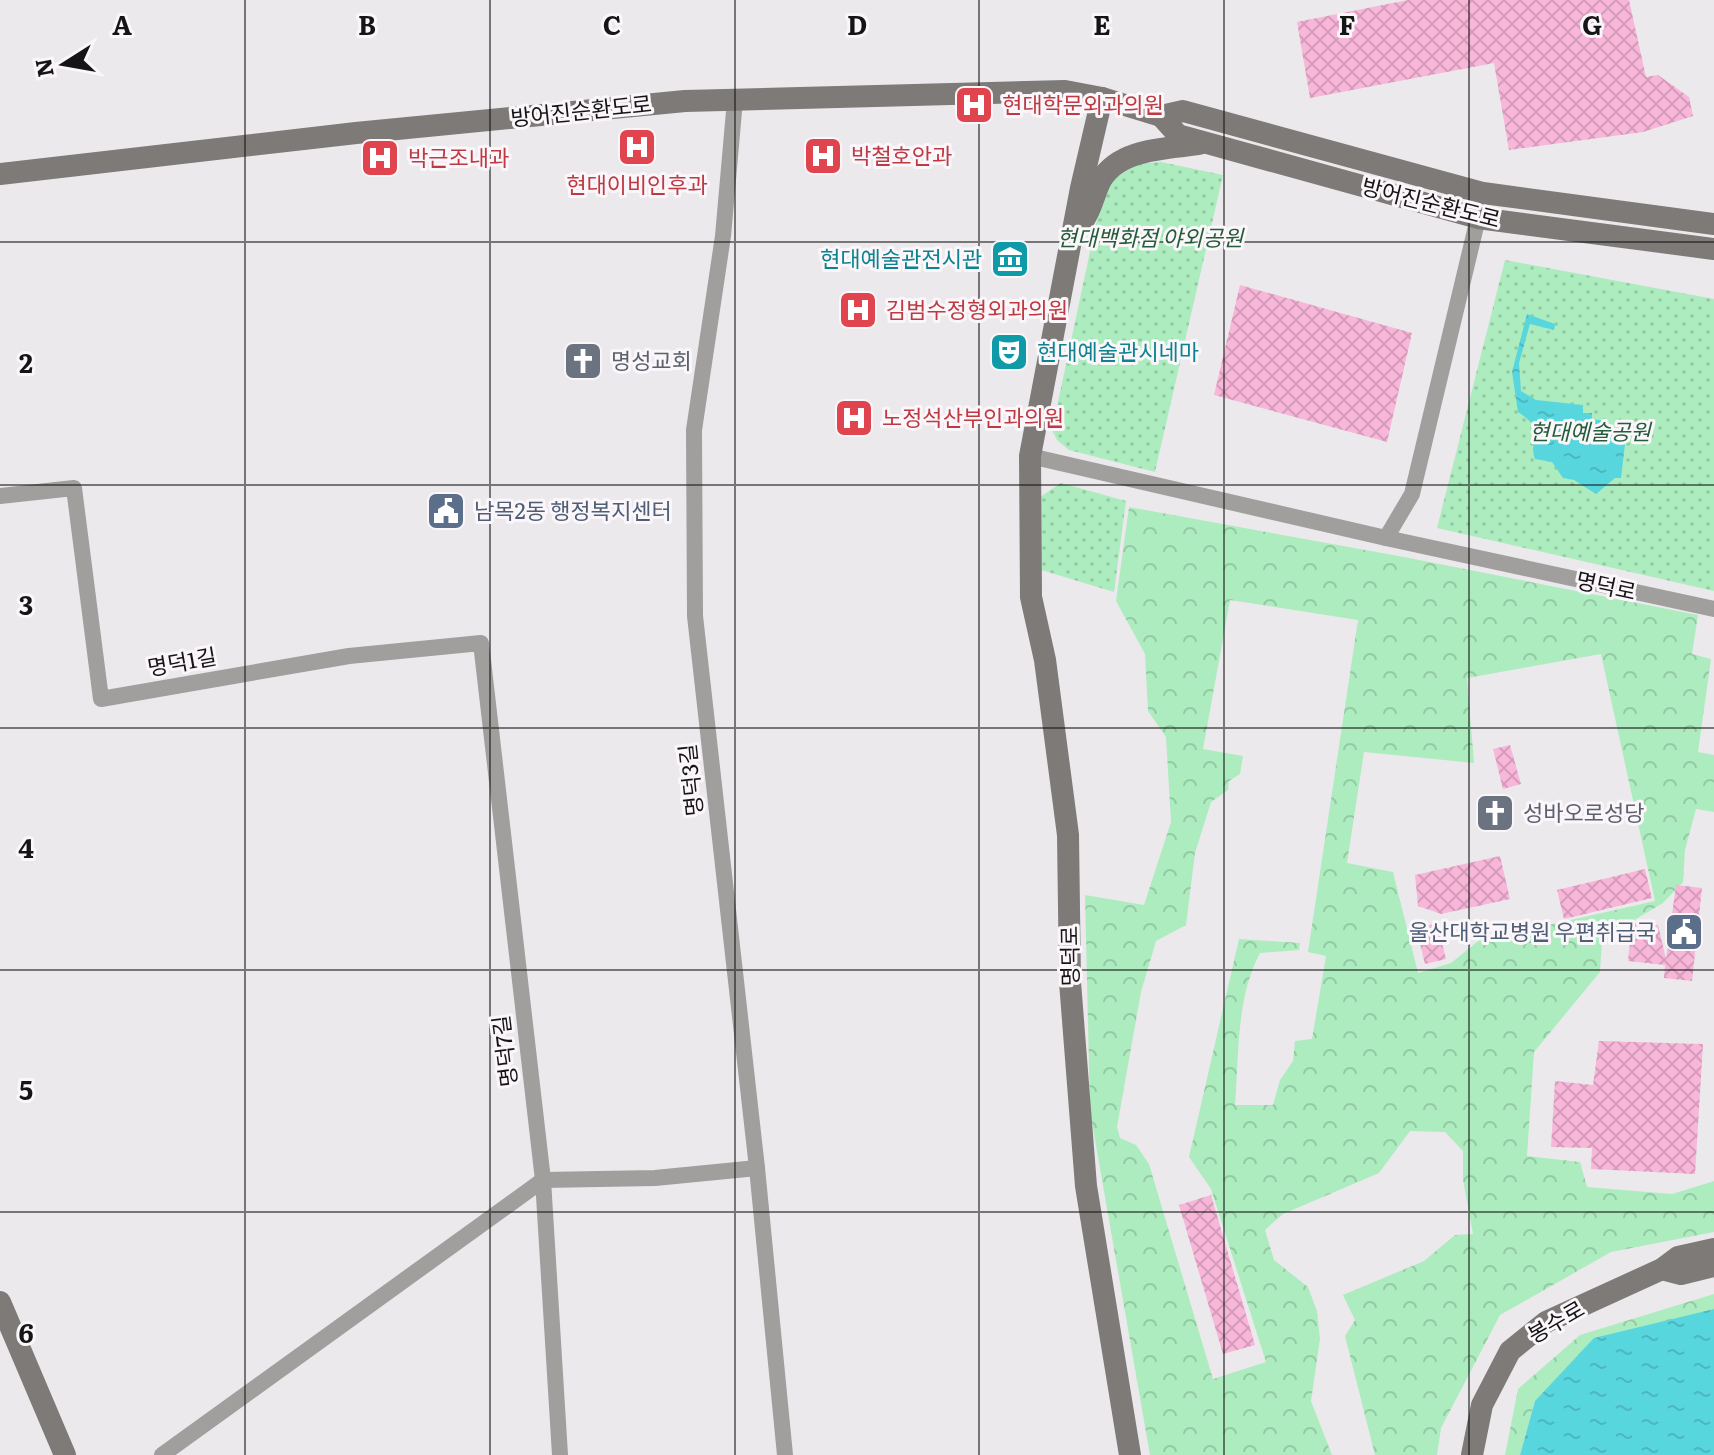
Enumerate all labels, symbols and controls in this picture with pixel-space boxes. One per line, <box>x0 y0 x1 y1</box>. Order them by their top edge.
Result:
text: A <box>112 4 132 43</box>
text: B <box>358 4 376 43</box>
text: C <box>603 4 621 43</box>
text: D <box>847 4 867 43</box>
text: E <box>1093 4 1111 43</box>
text: F <box>1339 4 1355 43</box>
text: G <box>1582 4 1602 43</box>
north arrow <box>24 24 104 104</box>
text: N <box>25 56 61 80</box>
hospital icon: 현대학문외과의원 <box>953 84 995 126</box>
street label: 방어진순환도로 <box>509 86 653 133</box>
place label: 현대학문외과의원 <box>1002 87 1164 120</box>
hospital icon: 현대이비인후과 <box>616 126 658 168</box>
hospital icon: 박철호안과 <box>802 135 844 177</box>
hospital icon: 박근조내과 <box>359 137 401 179</box>
place label: 박철호안과 <box>851 138 952 171</box>
place label: 박근조내과 <box>408 140 509 173</box>
place label: 현대이비인후과 <box>566 167 708 200</box>
street label: 방어진순환도로 <box>1359 168 1504 235</box>
park label: 현대백화점 야외공원 <box>1057 220 1245 253</box>
museum icon: 현대예술관전시관 <box>989 238 1031 280</box>
place label: 현대예술관전시관 <box>820 241 982 274</box>
hospital icon: 김범수정형외과의원 <box>837 289 879 331</box>
place label: 김범수정형외과의원 <box>886 292 1068 325</box>
theatre icon: 현대예술관시네마 <box>988 331 1030 373</box>
place label: 현대예술관시네마 <box>1037 334 1199 367</box>
church icon: 명성교회 <box>562 340 604 382</box>
text: 2 <box>19 342 33 381</box>
place label: 명성교회 <box>611 343 692 376</box>
hospital icon: 노정석산부인과의원 <box>833 397 875 439</box>
place label: 노정석산부인과의원 <box>882 400 1064 433</box>
park label: 현대예술공원 <box>1529 414 1652 447</box>
public building icon: 남목2동 행정복지센터 <box>425 490 467 532</box>
place label: 남목2동 행정복지센터 <box>474 493 672 526</box>
street label: 명덕로 <box>1573 562 1639 607</box>
text: 3 <box>19 584 33 623</box>
street label: 명덕1길 <box>145 638 219 683</box>
street label: 명덕3길 <box>669 742 710 818</box>
church icon: 성바오로성당 <box>1474 792 1516 834</box>
place label: 성바오로성당 <box>1523 795 1644 828</box>
text: 4 <box>18 827 34 866</box>
public building icon: 울산대학교병원 우편취급국 <box>1663 911 1705 953</box>
place label: 울산대학교병원 우편취급국 <box>1409 914 1656 947</box>
street label: 명덕로 <box>1051 925 1086 987</box>
street label: 명덕7길 <box>483 1014 524 1089</box>
text: 5 <box>19 1069 33 1108</box>
street label: 봉수로 <box>1521 1291 1590 1350</box>
text: 6 <box>18 1312 34 1351</box>

